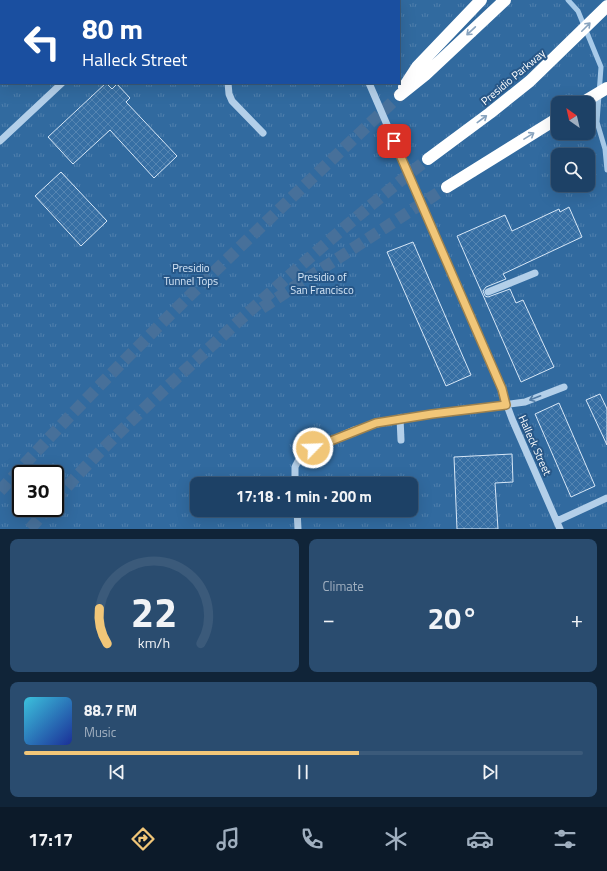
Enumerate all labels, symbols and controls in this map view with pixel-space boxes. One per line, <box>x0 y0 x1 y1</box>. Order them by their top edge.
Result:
text: 80 m <box>82 7 143 50</box>
icon: left <box>16 16 68 68</box>
one-way arrow <box>581 22 591 32</box>
one-way arrow <box>466 27 476 36</box>
street label: Presidio Parkway <box>477 45 549 109</box>
text: Halleck Street <box>82 46 187 73</box>
north arrow <box>551 96 595 140</box>
map controls <box>551 96 595 192</box>
one-way arrow <box>477 115 488 123</box>
pin <box>377 124 411 158</box>
icon: arrive <box>383 130 405 152</box>
one-way arrow <box>523 132 534 140</box>
button: search <box>551 148 595 192</box>
park label: Presidio Tunnel Tops <box>164 260 218 289</box>
park label: Presidio of San Francisco <box>290 269 354 298</box>
one-way arrow <box>530 395 542 403</box>
street label: Halleck Street <box>515 412 555 478</box>
position arrow <box>292 427 334 469</box>
speed limit sign: 30 <box>12 465 64 517</box>
text: 17:18 · 1 min · 200 m <box>236 485 372 508</box>
text: Climate <box>323 576 364 596</box>
text: 22 <box>131 579 178 642</box>
text: 20° <box>428 595 478 641</box>
text: − <box>323 602 335 636</box>
text: + <box>571 602 583 636</box>
text: km/h <box>138 631 170 653</box>
text: 88.7 FM <box>84 699 137 722</box>
text: Music <box>84 722 116 742</box>
icon: previous <box>106 761 128 783</box>
icon: pause <box>292 761 314 783</box>
icon: next <box>479 761 501 783</box>
icon: directions <box>129 825 157 853</box>
icon: music <box>214 825 242 853</box>
icon: phone <box>298 825 326 853</box>
icon: climate <box>382 825 410 853</box>
icon: car <box>466 825 494 853</box>
icon: filters <box>551 825 579 853</box>
text: 17:17 <box>28 826 73 853</box>

